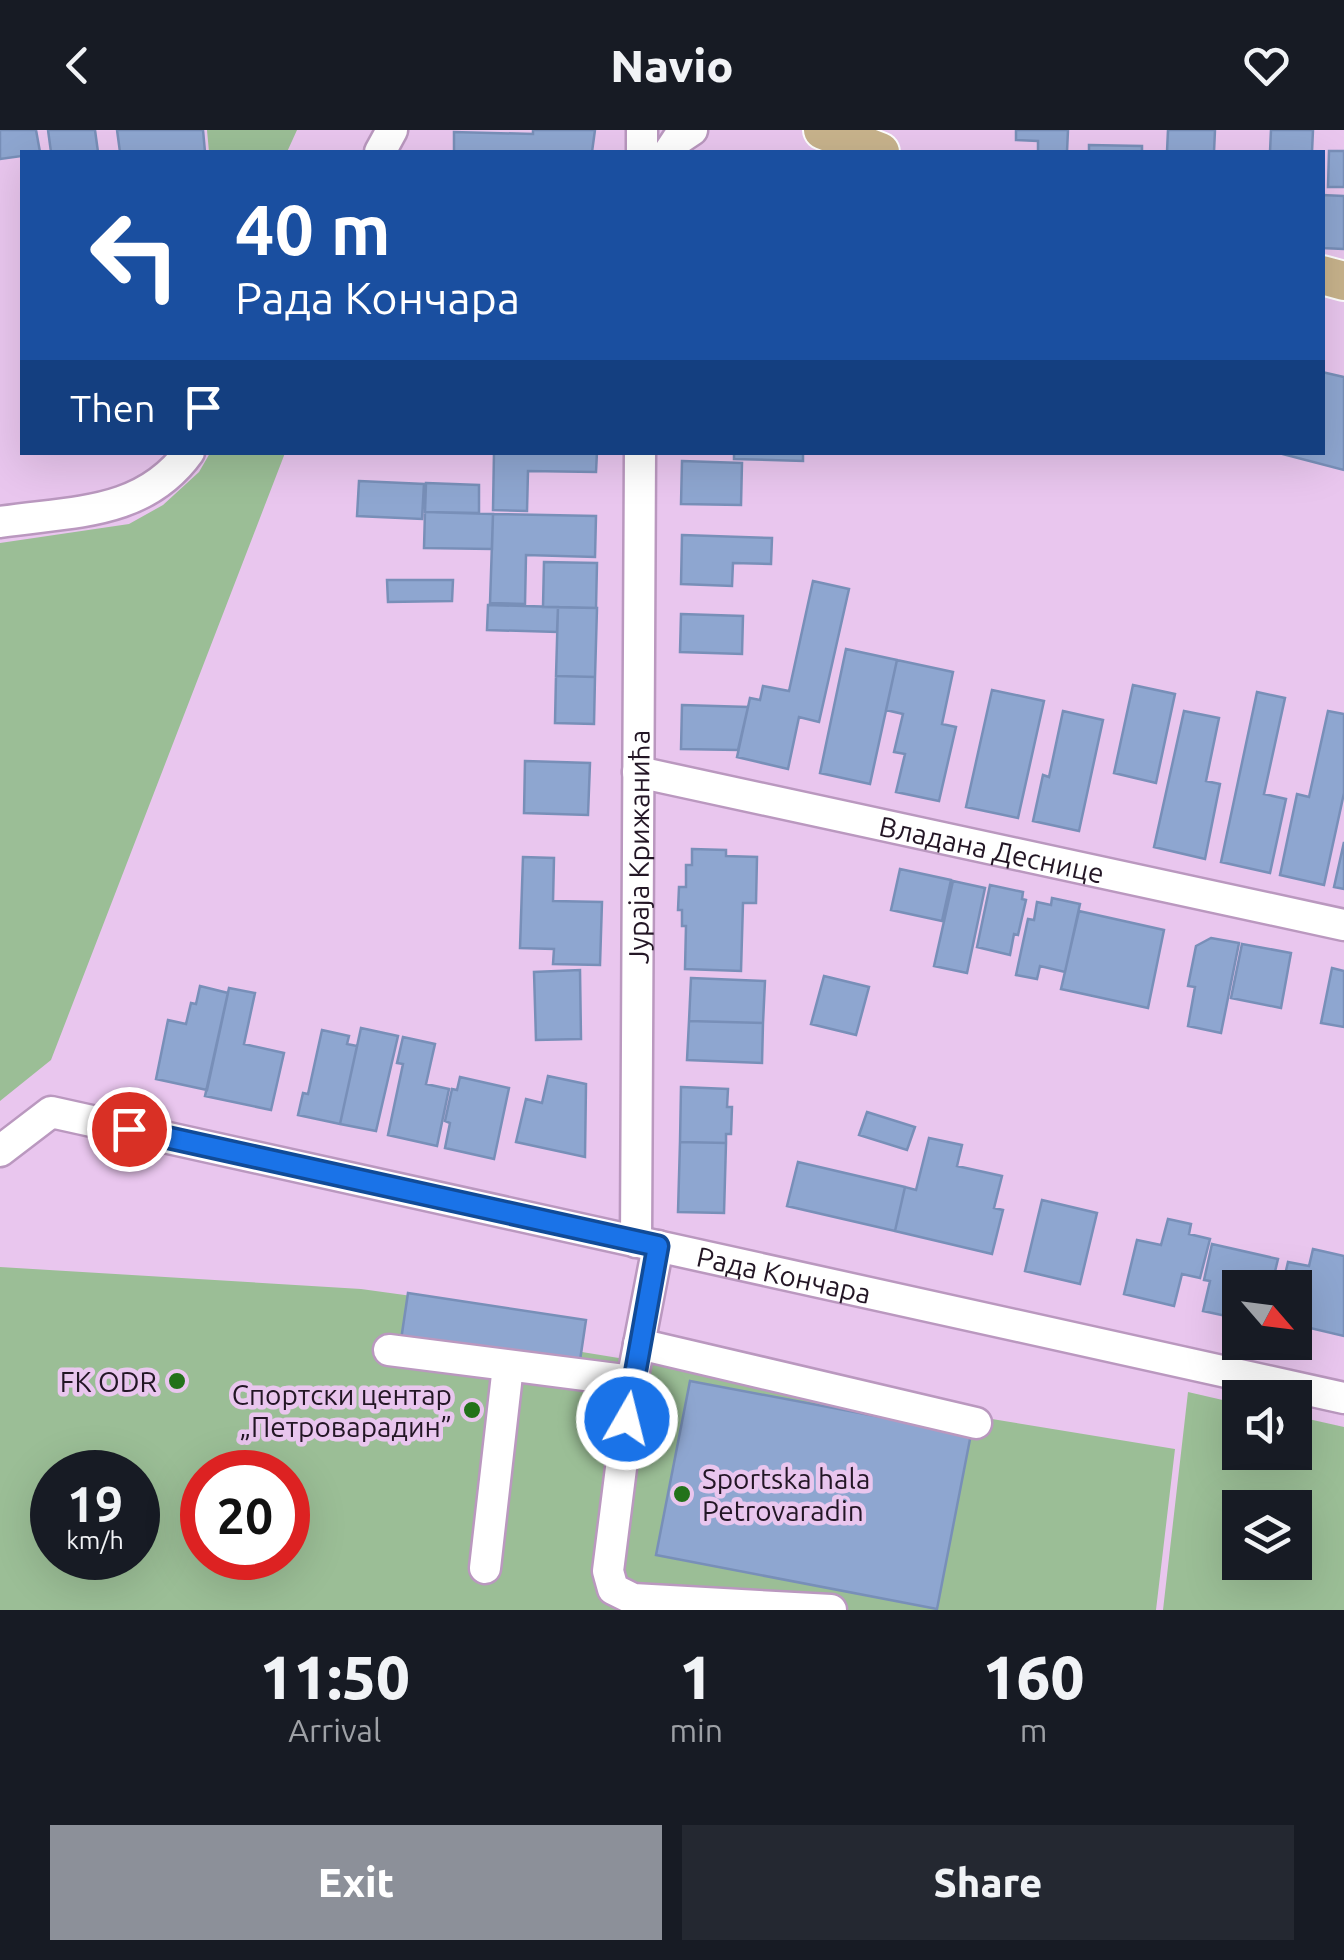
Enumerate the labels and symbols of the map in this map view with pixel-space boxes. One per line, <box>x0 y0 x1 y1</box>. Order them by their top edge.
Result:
street label: Јураја Крижанића <box>622 730 654 964</box>
street label: Владана Деснице <box>876 809 1107 888</box>
pin <box>87 1087 172 1172</box>
street label: Рада Кончара <box>694 1240 874 1308</box>
north arrow <box>1222 1270 1312 1360</box>
place label: FK ODR <box>60 1366 157 1397</box>
position arrow <box>575 1367 679 1471</box>
marker: FK ODR <box>166 1370 188 1392</box>
place label: Спортски центар „Петроварадин” <box>232 1379 452 1442</box>
marker: Спортски центар „Петроварадин” <box>461 1399 483 1421</box>
speed limit sign: 20 <box>180 1450 310 1580</box>
place label: Sportska hala Petrovaradin <box>702 1463 870 1526</box>
marker: Sportska hala Petrovaradin <box>671 1483 693 1505</box>

